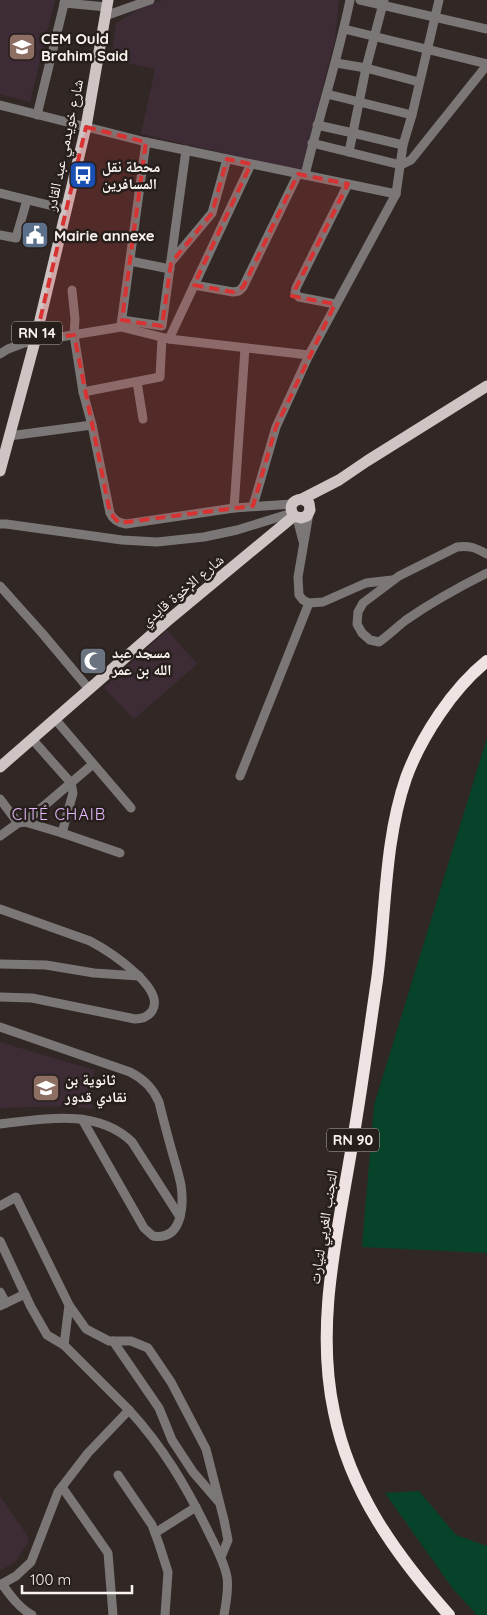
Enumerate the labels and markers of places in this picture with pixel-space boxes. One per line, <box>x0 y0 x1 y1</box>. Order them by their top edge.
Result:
place label: CEM Ould Brahim Said <box>41 29 128 65</box>
school or university icon: CEM Ould Brahim Said <box>7 32 37 62</box>
place label: محطة نقل المسافرين <box>102 157 160 193</box>
bus stop icon: محطة نقل المسافرين <box>68 160 98 190</box>
public building icon: Mairie annexe <box>20 220 50 250</box>
place label: Mairie annexe <box>54 226 155 245</box>
place label: مسجد عبد الله بن عمر <box>111 643 172 679</box>
mosque icon: مسجد عبد الله بن عمر <box>78 646 108 676</box>
place label: ثانوية بن نقادي قدور <box>64 1070 127 1108</box>
school or university icon: ثانوية بن نقادي قدور <box>31 1073 61 1103</box>

